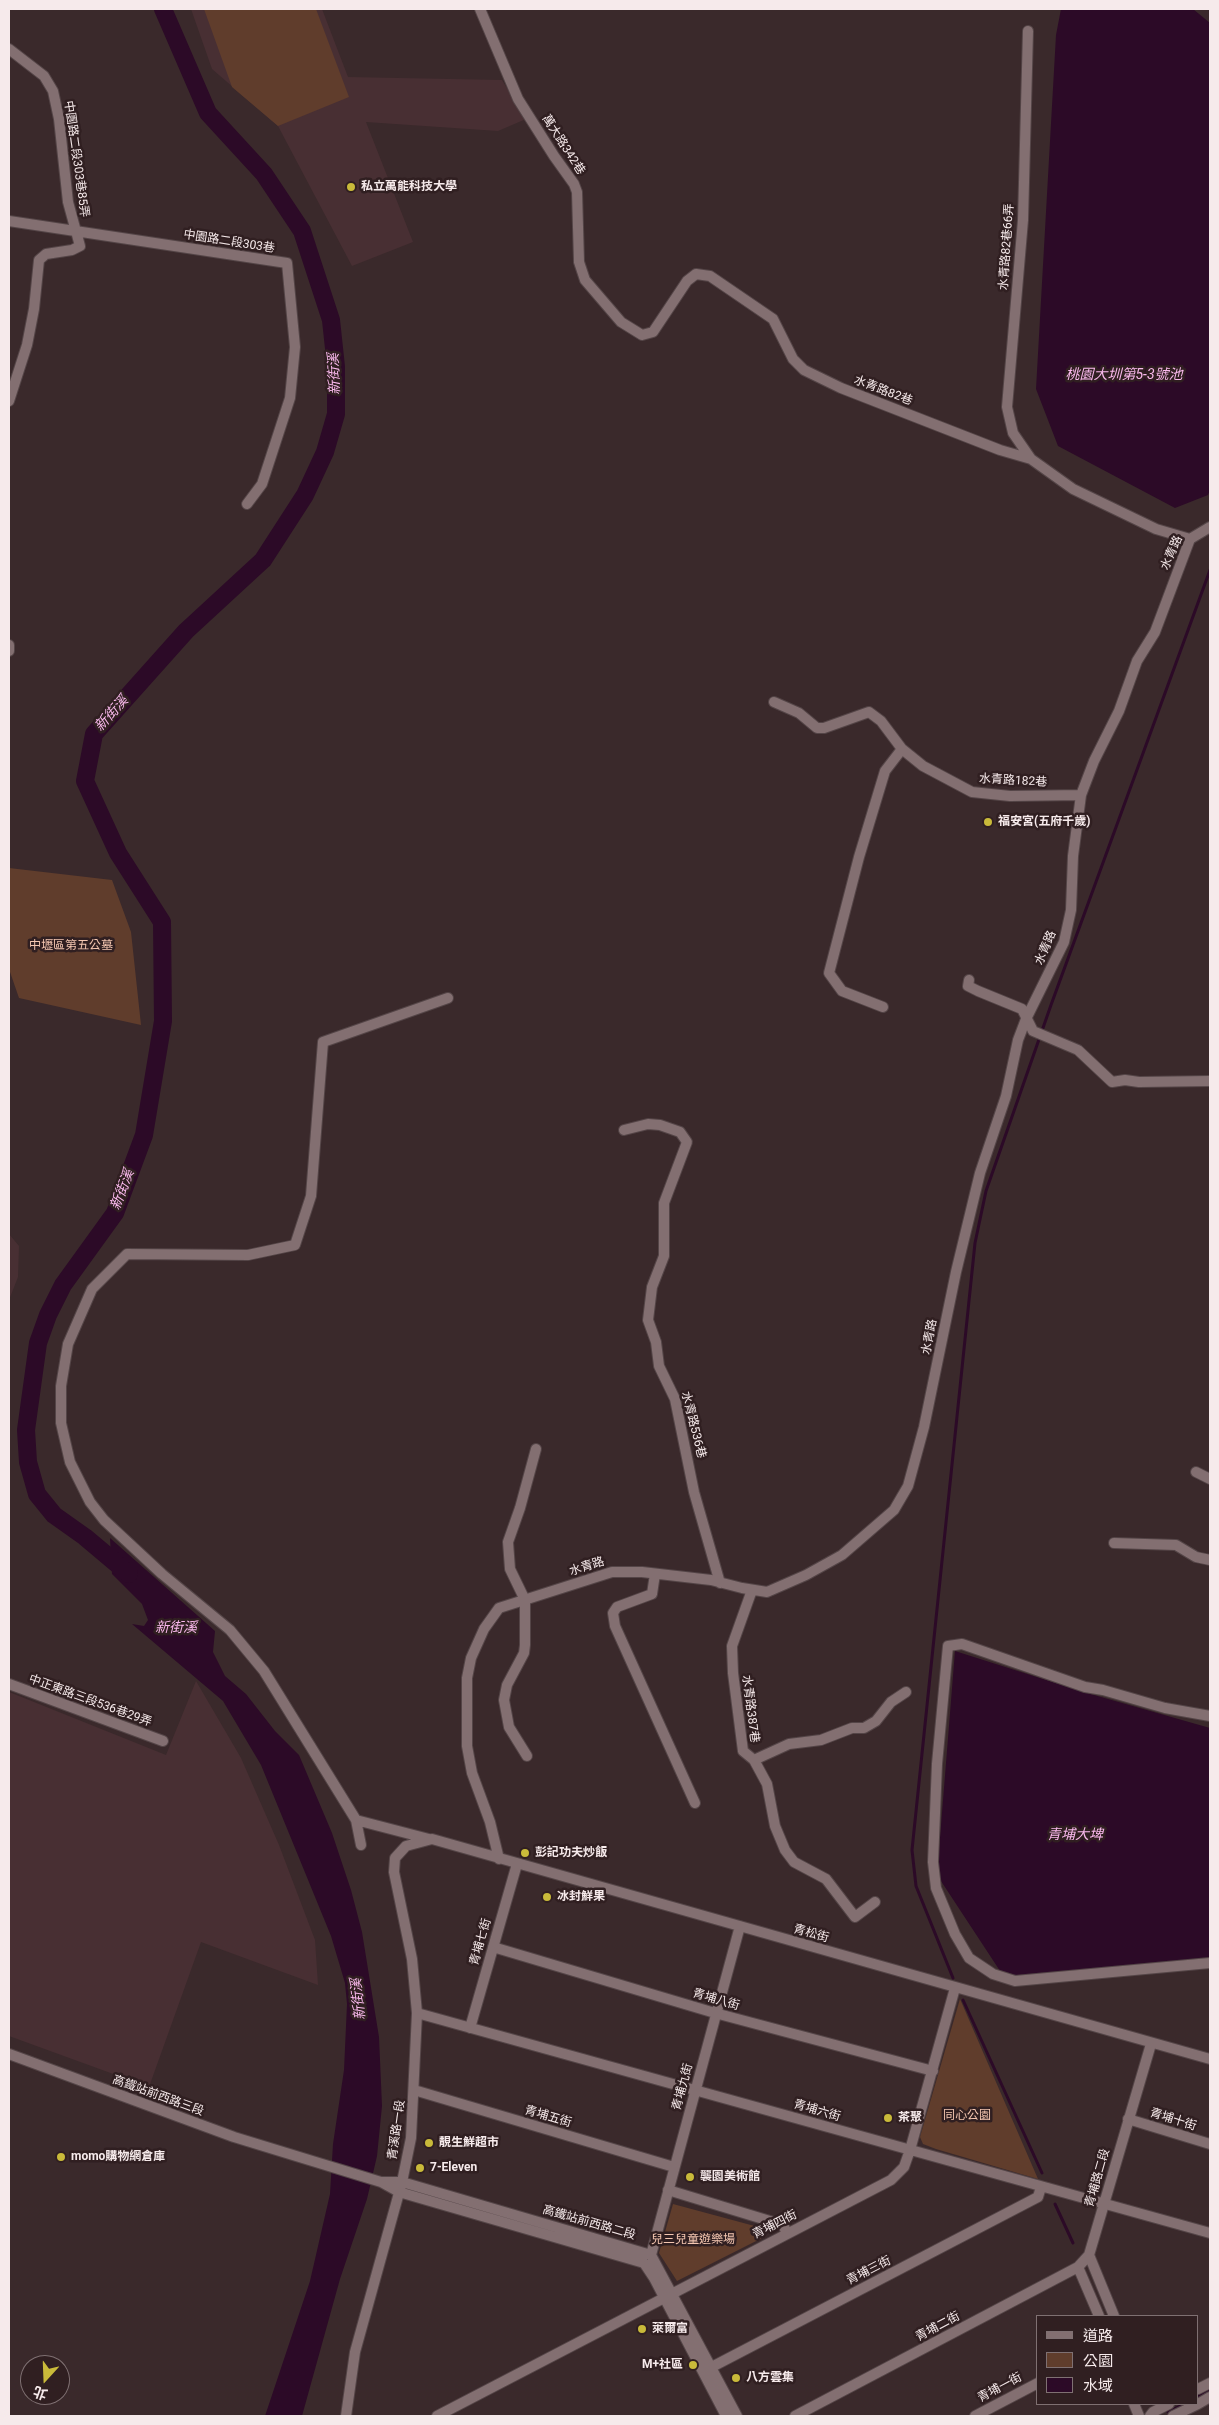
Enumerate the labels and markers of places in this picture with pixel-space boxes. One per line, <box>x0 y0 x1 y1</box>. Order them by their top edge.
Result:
place label: 私立萬能科技大學 <box>361 180 457 194</box>
marker: 私立萬能科技大學 <box>345 181 357 193</box>
place label: 福安宮(五府千歲) <box>998 815 1090 829</box>
marker: 福安宮(五府千歲) <box>982 816 994 828</box>
place label: 彭記功夫炒飯 <box>535 1846 607 1860</box>
marker: 彭記功夫炒飯 <box>519 1847 531 1859</box>
place label: 冰封鮮果 <box>557 1890 605 1904</box>
marker: 冰封鮮果 <box>541 1891 553 1903</box>
place label: 茶聚 <box>898 2111 922 2125</box>
marker: 茶聚 <box>882 2112 894 2124</box>
place label: 靚生鮮超市 <box>439 2136 499 2150</box>
marker: 靚生鮮超市 <box>423 2137 435 2149</box>
place label: momo購物網倉庫 <box>71 2150 165 2164</box>
marker: momo購物網倉庫 <box>55 2151 67 2163</box>
place label: 7-Eleven <box>430 2161 477 2175</box>
marker: 7-Eleven <box>414 2162 426 2174</box>
place label: 襲園美術館 <box>700 2170 760 2184</box>
marker: 襲園美術館 <box>684 2171 696 2183</box>
place label: 萊爾富 <box>652 2322 688 2336</box>
marker: 萊爾富 <box>636 2323 648 2335</box>
place label: M+社區 <box>642 2358 683 2372</box>
marker: M+社區 <box>687 2359 699 2371</box>
place label: 八方雲集 <box>746 2371 794 2385</box>
marker: 八方雲集 <box>730 2372 742 2384</box>

